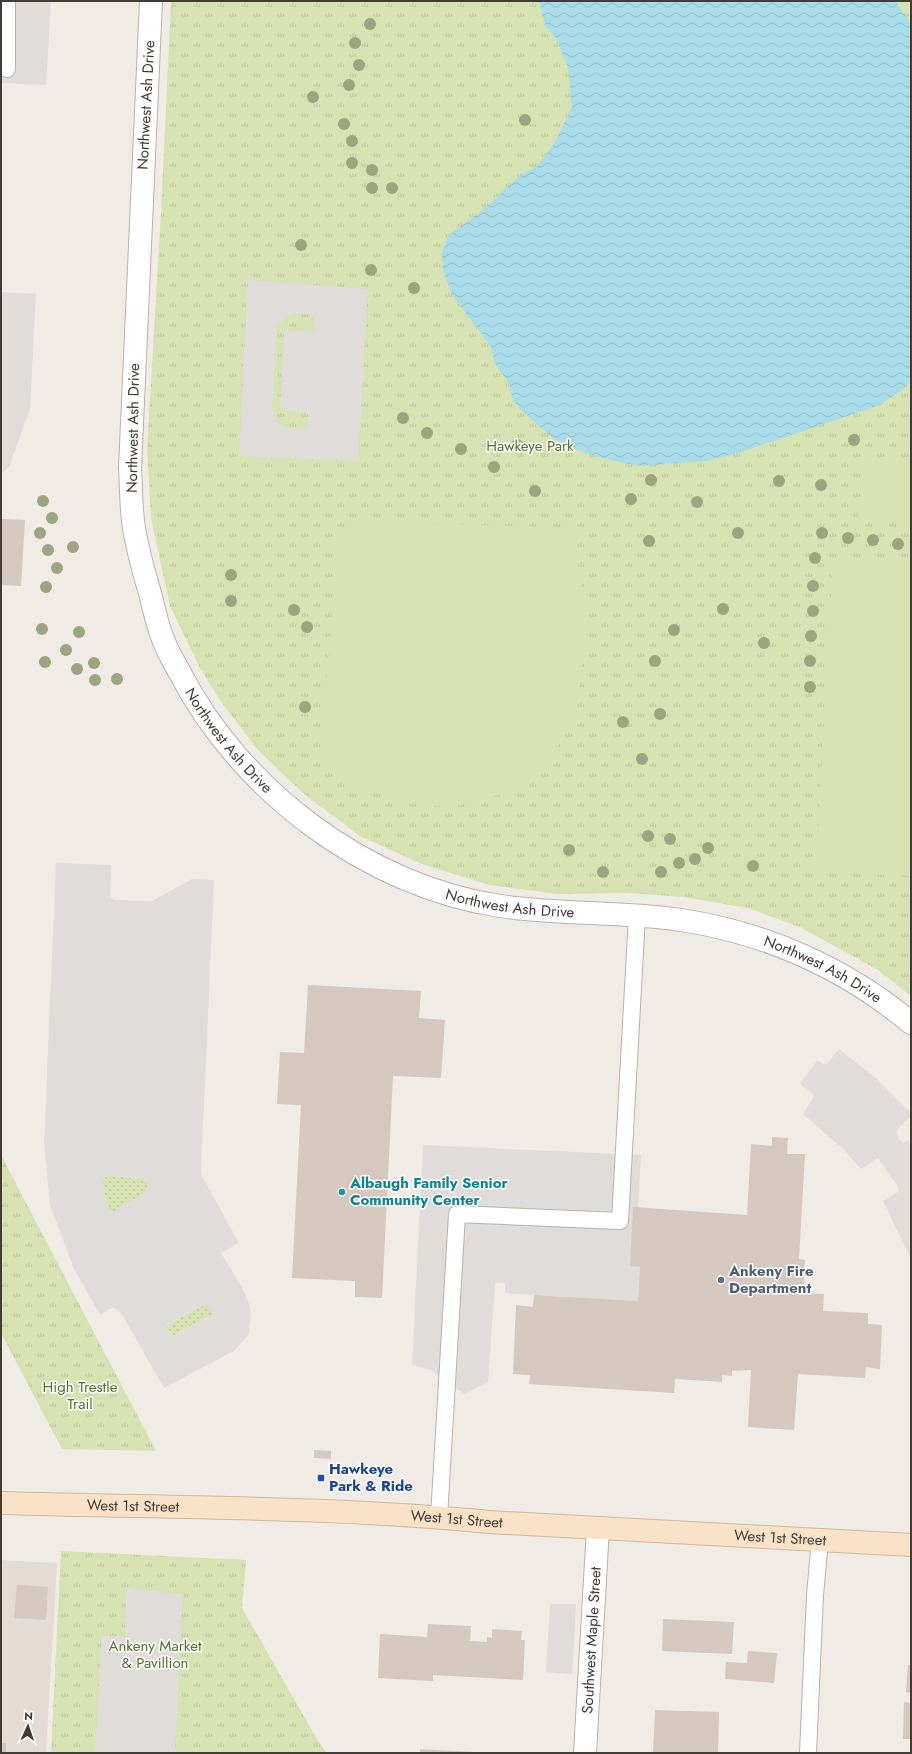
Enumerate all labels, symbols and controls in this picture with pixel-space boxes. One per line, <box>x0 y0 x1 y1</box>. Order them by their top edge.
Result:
street label: Northwest Ash Drive <box>132 39 160 170</box>
street label: Northwest Ash Drive <box>121 363 145 493</box>
park label: Hawkeye Park <box>486 435 574 457</box>
street label: Northwest Ash Drive <box>179 684 278 799</box>
street label: Northwest Ash Drive <box>443 883 575 923</box>
street label: Northwest Ash Drive <box>761 930 886 1008</box>
place label: Albaugh Family Senior Community Center <box>349 1172 509 1211</box>
marker: Albaugh Family Senior Community Center <box>337 1187 347 1197</box>
place label: Ankeny Fire Department <box>728 1260 814 1299</box>
marker: Ankeny Fire Department <box>716 1275 726 1285</box>
park label: High Trestle Trail <box>43 1376 118 1415</box>
place label: Hawkeye Park & Ride <box>329 1458 413 1497</box>
marker: Hawkeye Park & Ride <box>316 1473 326 1483</box>
street label: West 1st Street <box>87 1494 180 1518</box>
street label: West 1st Street <box>410 1505 504 1534</box>
street label: West 1st Street <box>733 1524 827 1551</box>
street label: Southwest Maple Street <box>576 1566 607 1714</box>
park label: Ankeny Market & Pavillion <box>109 1635 202 1674</box>
north arrow <box>8 1706 48 1746</box>
text: N <box>24 1708 33 1724</box>

